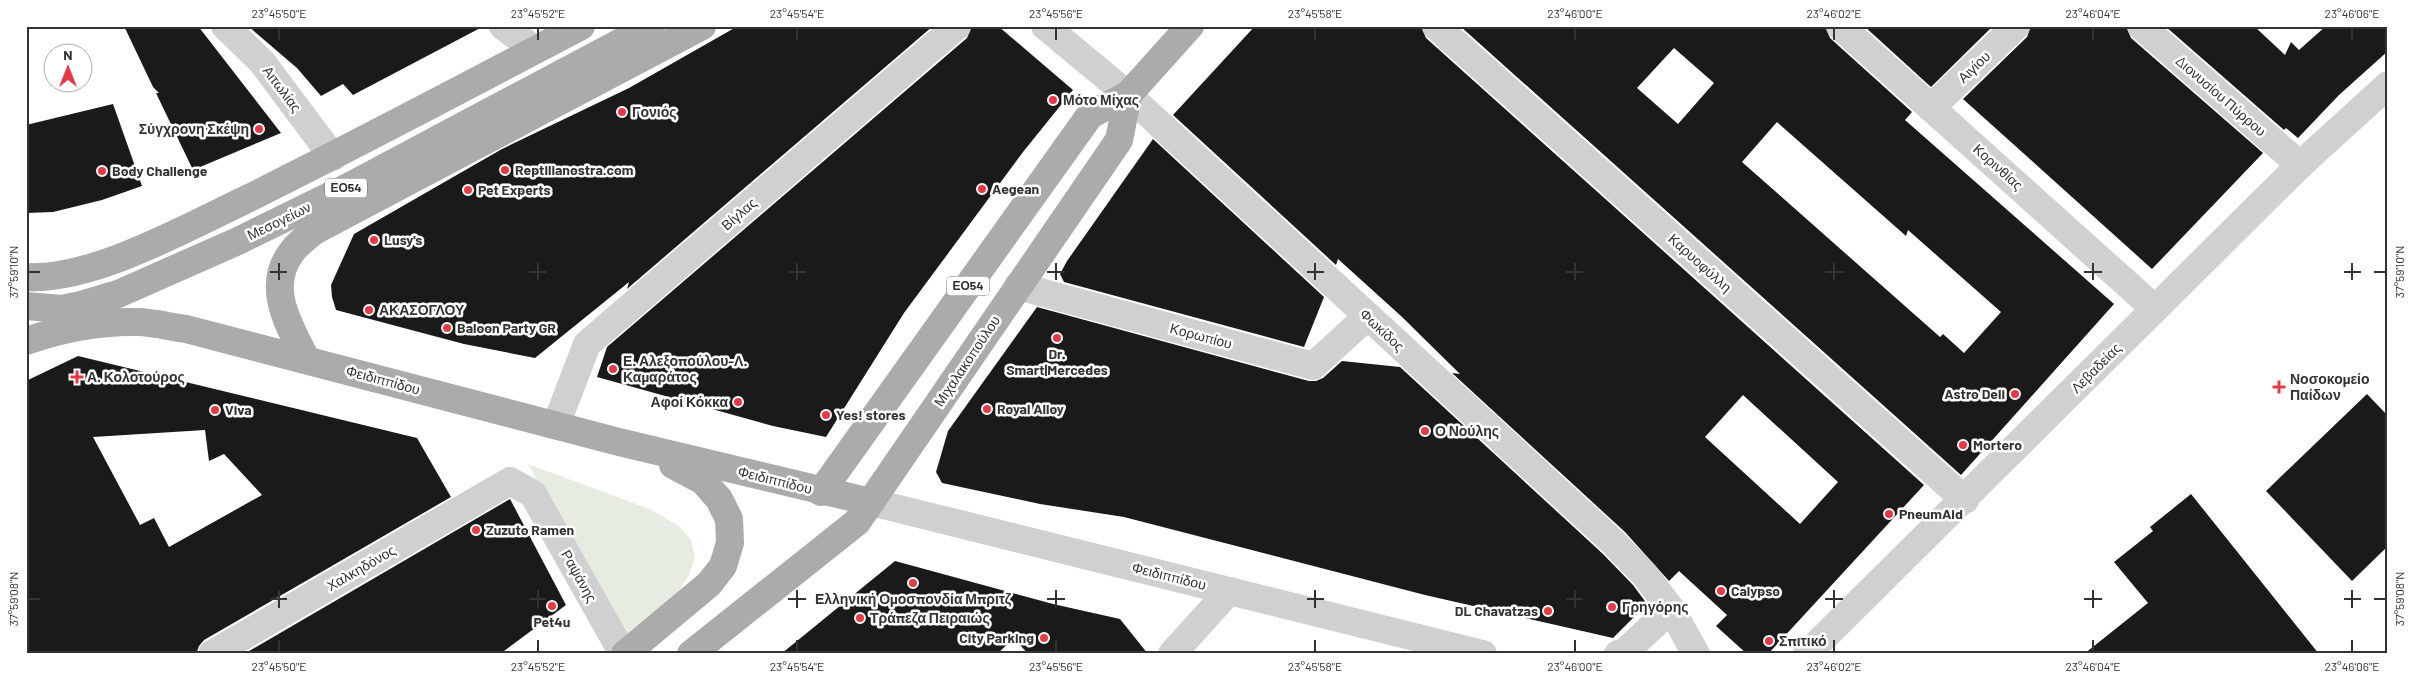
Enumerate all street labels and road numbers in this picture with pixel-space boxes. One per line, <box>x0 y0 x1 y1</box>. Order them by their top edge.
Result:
street label: Αιγίου <box>1954 47 1993 86</box>
street label: Διονυσίου Πύρρου <box>2173 52 2270 139</box>
street label: Αιτωλίας <box>260 62 305 115</box>
street label: Κορινθίας <box>1970 140 2027 193</box>
road number: ΕΟ54 <box>325 178 367 198</box>
street label: Βίγλας <box>718 194 760 234</box>
street label: Μεσογείων <box>244 198 313 243</box>
street label: Καρυοφύλλη <box>1665 230 1735 295</box>
road number: ΕΟ54 <box>947 276 989 296</box>
street label: Φωκίδος <box>1357 305 1408 355</box>
street label: Μιχαλακοπούλου <box>930 312 1003 409</box>
street label: Κορωπίου <box>1168 319 1234 352</box>
street label: Λεβαδείας <box>2067 339 2124 396</box>
street label: Φειδιππίδου <box>344 361 422 398</box>
street label: Φειδιππίδου <box>736 462 814 497</box>
street label: Χαλκηδόνος <box>323 541 398 594</box>
street label: Ραψάνης <box>558 547 601 605</box>
street label: Φειδιππίδου <box>1130 558 1208 593</box>

